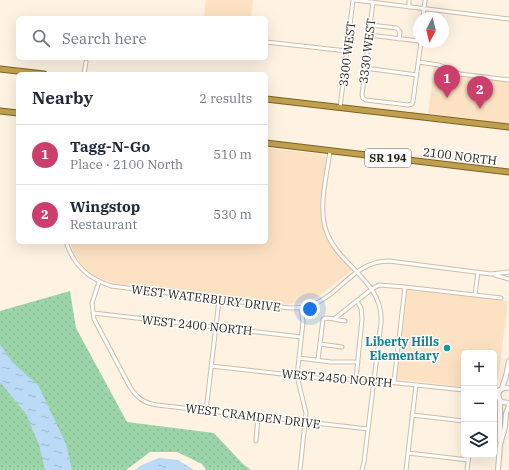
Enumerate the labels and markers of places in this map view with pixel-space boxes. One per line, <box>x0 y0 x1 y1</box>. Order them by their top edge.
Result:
pin: 1 <box>434 65 460 98</box>
pin: 2 <box>467 76 493 109</box>
place label: Liberty Hills Elementary <box>365 334 439 363</box>
marker: Liberty Hills Elementary <box>442 343 452 353</box>

